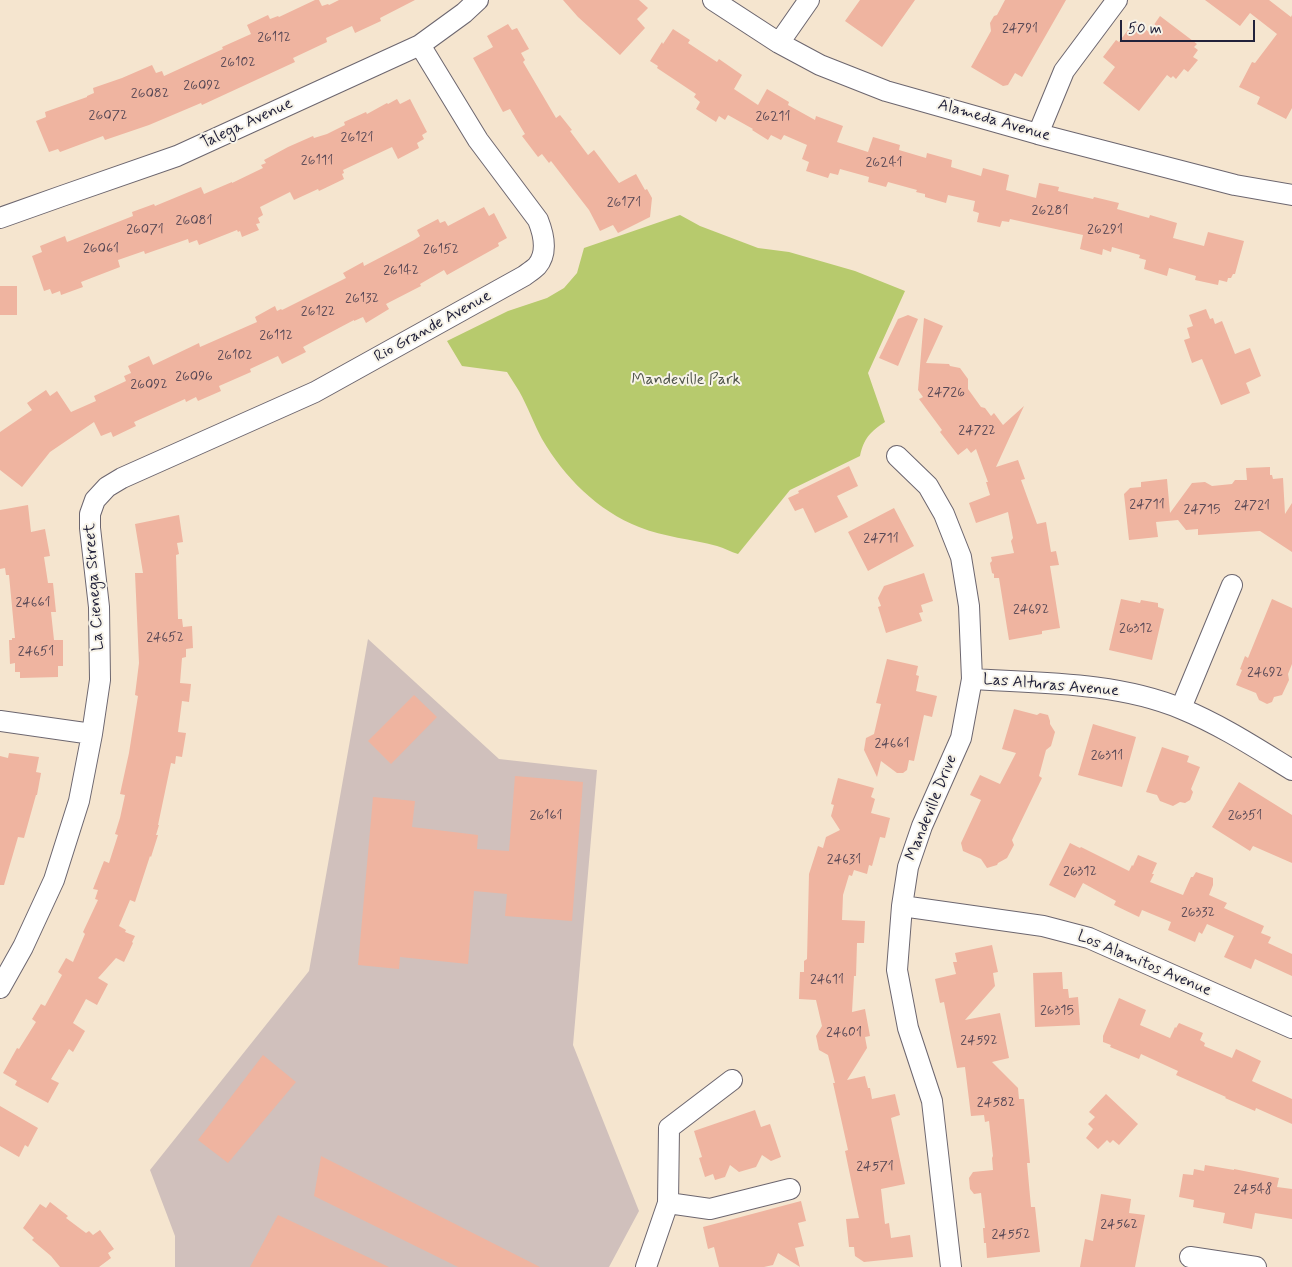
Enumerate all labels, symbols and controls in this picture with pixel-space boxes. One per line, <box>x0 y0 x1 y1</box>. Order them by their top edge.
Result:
scale bar <box>1122 10 1257 42</box>
text: 50 m <box>1128 19 1162 39</box>
house number: 24791 <box>1002 21 1038 37</box>
house number: 26112 <box>257 30 291 46</box>
house number: 26102 <box>220 55 256 71</box>
house number: 26092 <box>183 78 221 94</box>
house number: 26082 <box>131 86 169 102</box>
street label: Talega Avenue <box>198 94 296 154</box>
street label: Alameda Avenue <box>936 96 1052 146</box>
house number: 26072 <box>89 108 127 124</box>
house number: 26211 <box>755 109 791 125</box>
house number: 26121 <box>341 130 373 146</box>
house number: 26111 <box>301 153 333 169</box>
house number: 26241 <box>865 155 903 171</box>
house number: 26171 <box>607 195 641 211</box>
house number: 26281 <box>1032 203 1068 219</box>
house number: 26081 <box>176 213 212 229</box>
house number: 26071 <box>126 222 164 238</box>
house number: 26291 <box>1087 222 1123 238</box>
house number: 26061 <box>83 241 119 257</box>
house number: 26152 <box>423 242 459 258</box>
house number: 26142 <box>383 263 419 279</box>
street label: Rio Grande Avenue <box>371 287 495 367</box>
house number: 26132 <box>345 291 379 307</box>
house number: 26122 <box>301 304 335 320</box>
house number: 26112 <box>259 328 293 344</box>
house number: 26102 <box>217 348 253 364</box>
house number: 26096 <box>175 369 213 385</box>
park label: Mandeville Park <box>631 371 741 391</box>
house number: 26092 <box>130 377 168 393</box>
house number: 24726 <box>927 385 965 401</box>
house number: 24722 <box>958 423 996 439</box>
house number: 24711 <box>1129 497 1165 513</box>
house number: 24721 <box>1234 498 1270 514</box>
house number: 24715 <box>1184 502 1220 518</box>
street label: La Cienega Street <box>81 523 109 651</box>
house number: 24711 <box>863 531 899 547</box>
house number: 24661 <box>15 595 51 611</box>
house number: 24692 <box>1013 602 1049 618</box>
house number: 26312 <box>1119 621 1153 637</box>
house number: 24652 <box>146 630 184 646</box>
house number: 24651 <box>18 644 54 660</box>
house number: 24692 <box>1247 665 1283 681</box>
street label: Las Alturas Avenue <box>982 670 1120 702</box>
house number: 24661 <box>874 736 910 752</box>
house number: 26311 <box>1091 748 1123 764</box>
street label: Mandeville Drive <box>902 752 962 864</box>
house number: 26161 <box>529 808 563 824</box>
house number: 26351 <box>1228 808 1262 824</box>
house number: 24631 <box>827 852 861 868</box>
house number: 26312 <box>1063 864 1097 880</box>
house number: 26332 <box>1181 905 1215 921</box>
street label: Los Alamitos Avenue <box>1074 927 1214 1001</box>
house number: 24611 <box>810 972 844 988</box>
house number: 26315 <box>1040 1003 1074 1019</box>
house number: 24601 <box>826 1025 862 1041</box>
house number: 24592 <box>960 1033 998 1049</box>
house number: 24582 <box>977 1095 1015 1111</box>
house number: 24571 <box>856 1159 894 1175</box>
house number: 24548 <box>1234 1182 1272 1198</box>
house number: 24562 <box>1100 1217 1138 1233</box>
house number: 24552 <box>992 1227 1030 1243</box>

